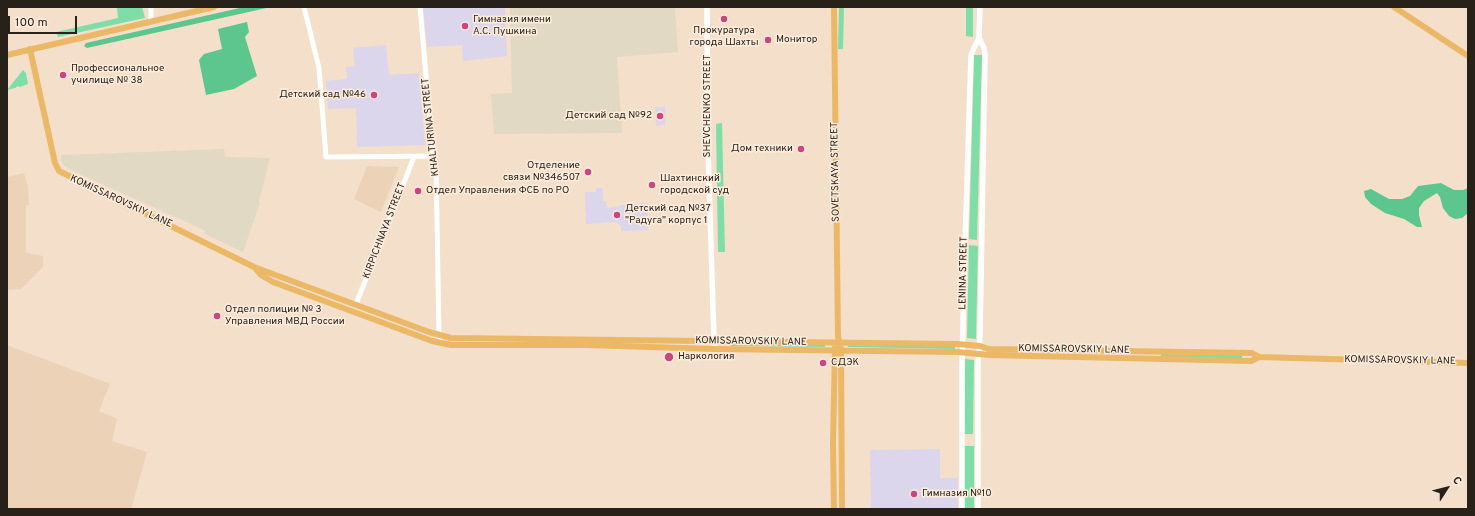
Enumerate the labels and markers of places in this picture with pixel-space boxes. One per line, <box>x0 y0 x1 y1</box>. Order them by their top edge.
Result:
place label: Гимназия имени А.С. Пушкина <box>473 14 551 38</box>
marker: Прокуратура города Шахты <box>719 14 729 24</box>
marker: Гимназия имени А.С. Пушкина <box>460 21 470 31</box>
place label: Прокуратура города Шахты <box>690 25 758 48</box>
place label: Монитор <box>776 34 817 46</box>
marker: Монитор <box>763 35 773 45</box>
place label: Профессиональное училище № 38 <box>71 63 164 86</box>
marker: Профессиональное училище № 38 <box>58 70 68 80</box>
place label: Детский сад №46 <box>279 89 366 101</box>
marker: Детский сад №46 <box>369 90 379 100</box>
place label: Детский сад №92 <box>565 110 652 122</box>
marker: Детский сад №92 <box>655 111 665 121</box>
place label: Дом техники <box>731 143 793 155</box>
marker: Дом техники <box>796 144 806 154</box>
place label: Отделение связи №346507 <box>503 160 580 184</box>
marker: Отделение связи №346507 <box>583 167 593 177</box>
place label: Шахтинский городской суд <box>660 173 729 196</box>
marker: Шахтинский городской суд <box>647 180 657 190</box>
place label: Отдел Управления ФСБ по РО <box>426 185 569 197</box>
marker: Отдел Управления ФСБ по РО <box>413 186 423 196</box>
place label: Детский сад №37 "Радуга" корпус 1 <box>625 203 711 226</box>
marker: Детский сад №37 "Радуга" корпус 1 <box>612 210 622 220</box>
place label: Отдел полиции № 3 Управления МВД России <box>225 304 345 328</box>
marker: Отдел полиции № 3 Управления МВД России <box>212 311 222 321</box>
marker: Наркология <box>663 351 675 363</box>
place label: Наркология <box>678 351 734 363</box>
place label: СДЭК <box>831 357 859 369</box>
marker: СДЭК <box>818 358 828 368</box>
place label: Гимназия №10 <box>922 488 992 500</box>
marker: Гимназия №10 <box>909 489 919 499</box>

